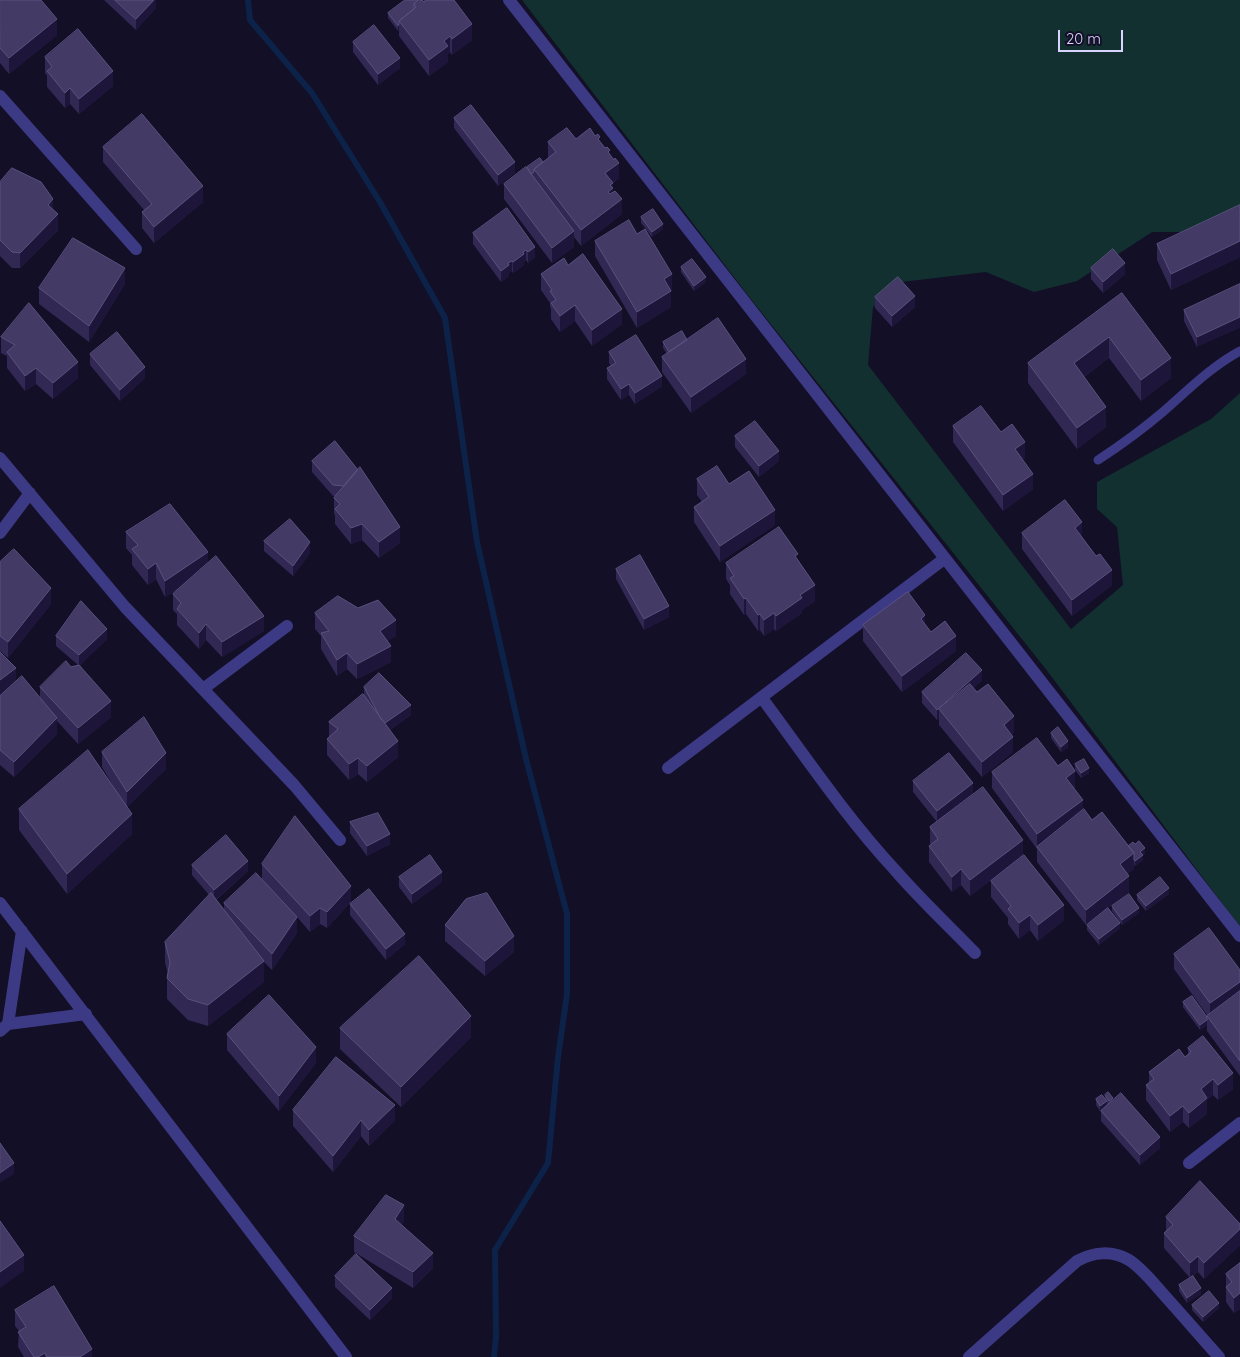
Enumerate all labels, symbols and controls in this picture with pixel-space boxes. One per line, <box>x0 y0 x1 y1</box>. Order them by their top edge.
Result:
scale bar <box>1060 20 1125 52</box>
text: 20 m <box>1066 29 1101 48</box>

